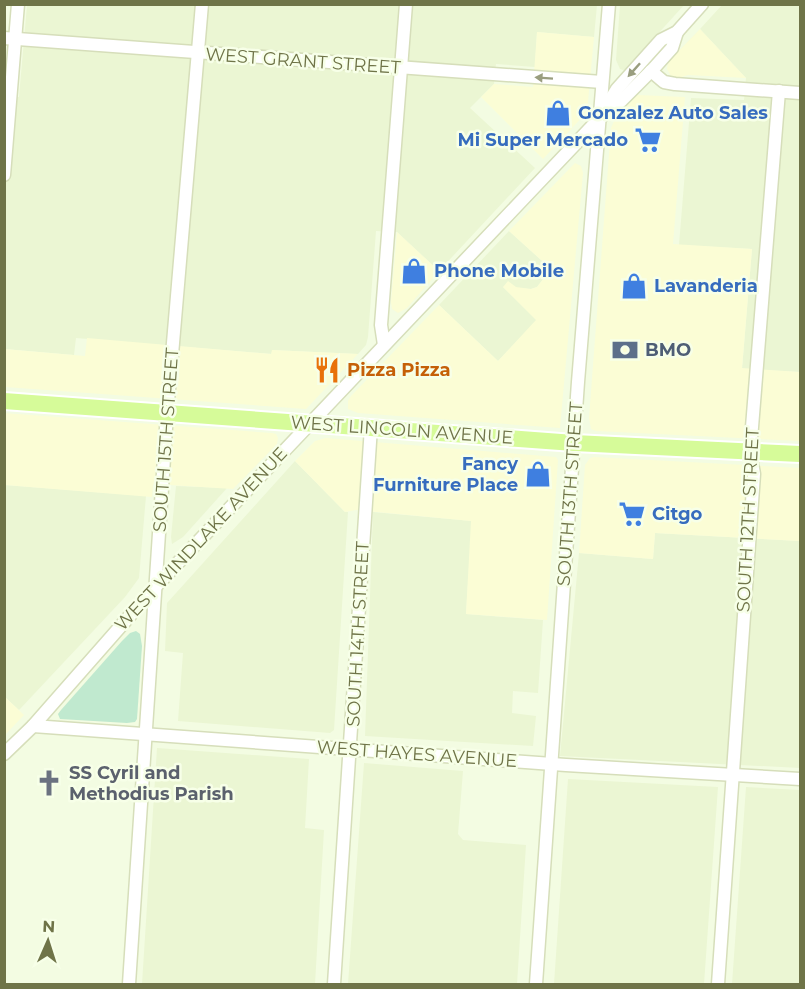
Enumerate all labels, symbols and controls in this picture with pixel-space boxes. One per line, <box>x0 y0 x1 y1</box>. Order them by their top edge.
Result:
street label: WEST GRANT STREET <box>205 43 402 79</box>
one-way arrow <box>627 62 641 77</box>
one-way arrow <box>534 73 553 83</box>
shop icon: Gonzalez Auto Sales <box>543 98 573 128</box>
place label: Gonzalez Auto Sales <box>578 102 768 124</box>
supermarket icon: Mi Super Mercado <box>633 125 663 155</box>
place label: Mi Super Mercado <box>458 129 628 151</box>
shop icon: Phone Mobile <box>399 256 429 286</box>
place label: Phone Mobile <box>434 260 564 282</box>
shop icon: Lavanderia <box>619 271 649 301</box>
place label: Lavanderia <box>654 275 758 297</box>
bank icon: BMO <box>610 335 640 365</box>
place label: BMO <box>645 339 691 361</box>
street label: SOUTH 15TH STREET <box>149 346 183 533</box>
restaurant icon: Pizza Pizza <box>312 355 342 385</box>
place label: Pizza Pizza <box>347 359 451 381</box>
street label: SOUTH 13TH STREET <box>553 400 587 587</box>
street label: WEST LINCOLN AVENUE <box>290 411 514 449</box>
street label: SOUTH 12TH STREET <box>732 426 764 613</box>
street label: WEST WINDLAKE AVENUE <box>110 443 292 635</box>
place label: Fancy Furniture Place <box>373 453 518 496</box>
shop icon: Fancy Furniture Place <box>523 459 553 489</box>
supermarket icon: Citgo <box>617 499 647 529</box>
place label: Citgo <box>652 503 703 525</box>
street label: SOUTH 14TH STREET <box>342 540 374 727</box>
street label: WEST HAYES AVENUE <box>316 736 518 772</box>
place label: SS Cyril and Methodius Parish <box>69 762 234 805</box>
church icon: SS Cyril and Methodius Parish <box>34 768 64 798</box>
north arrow <box>18 911 78 971</box>
text: N <box>42 917 56 936</box>

